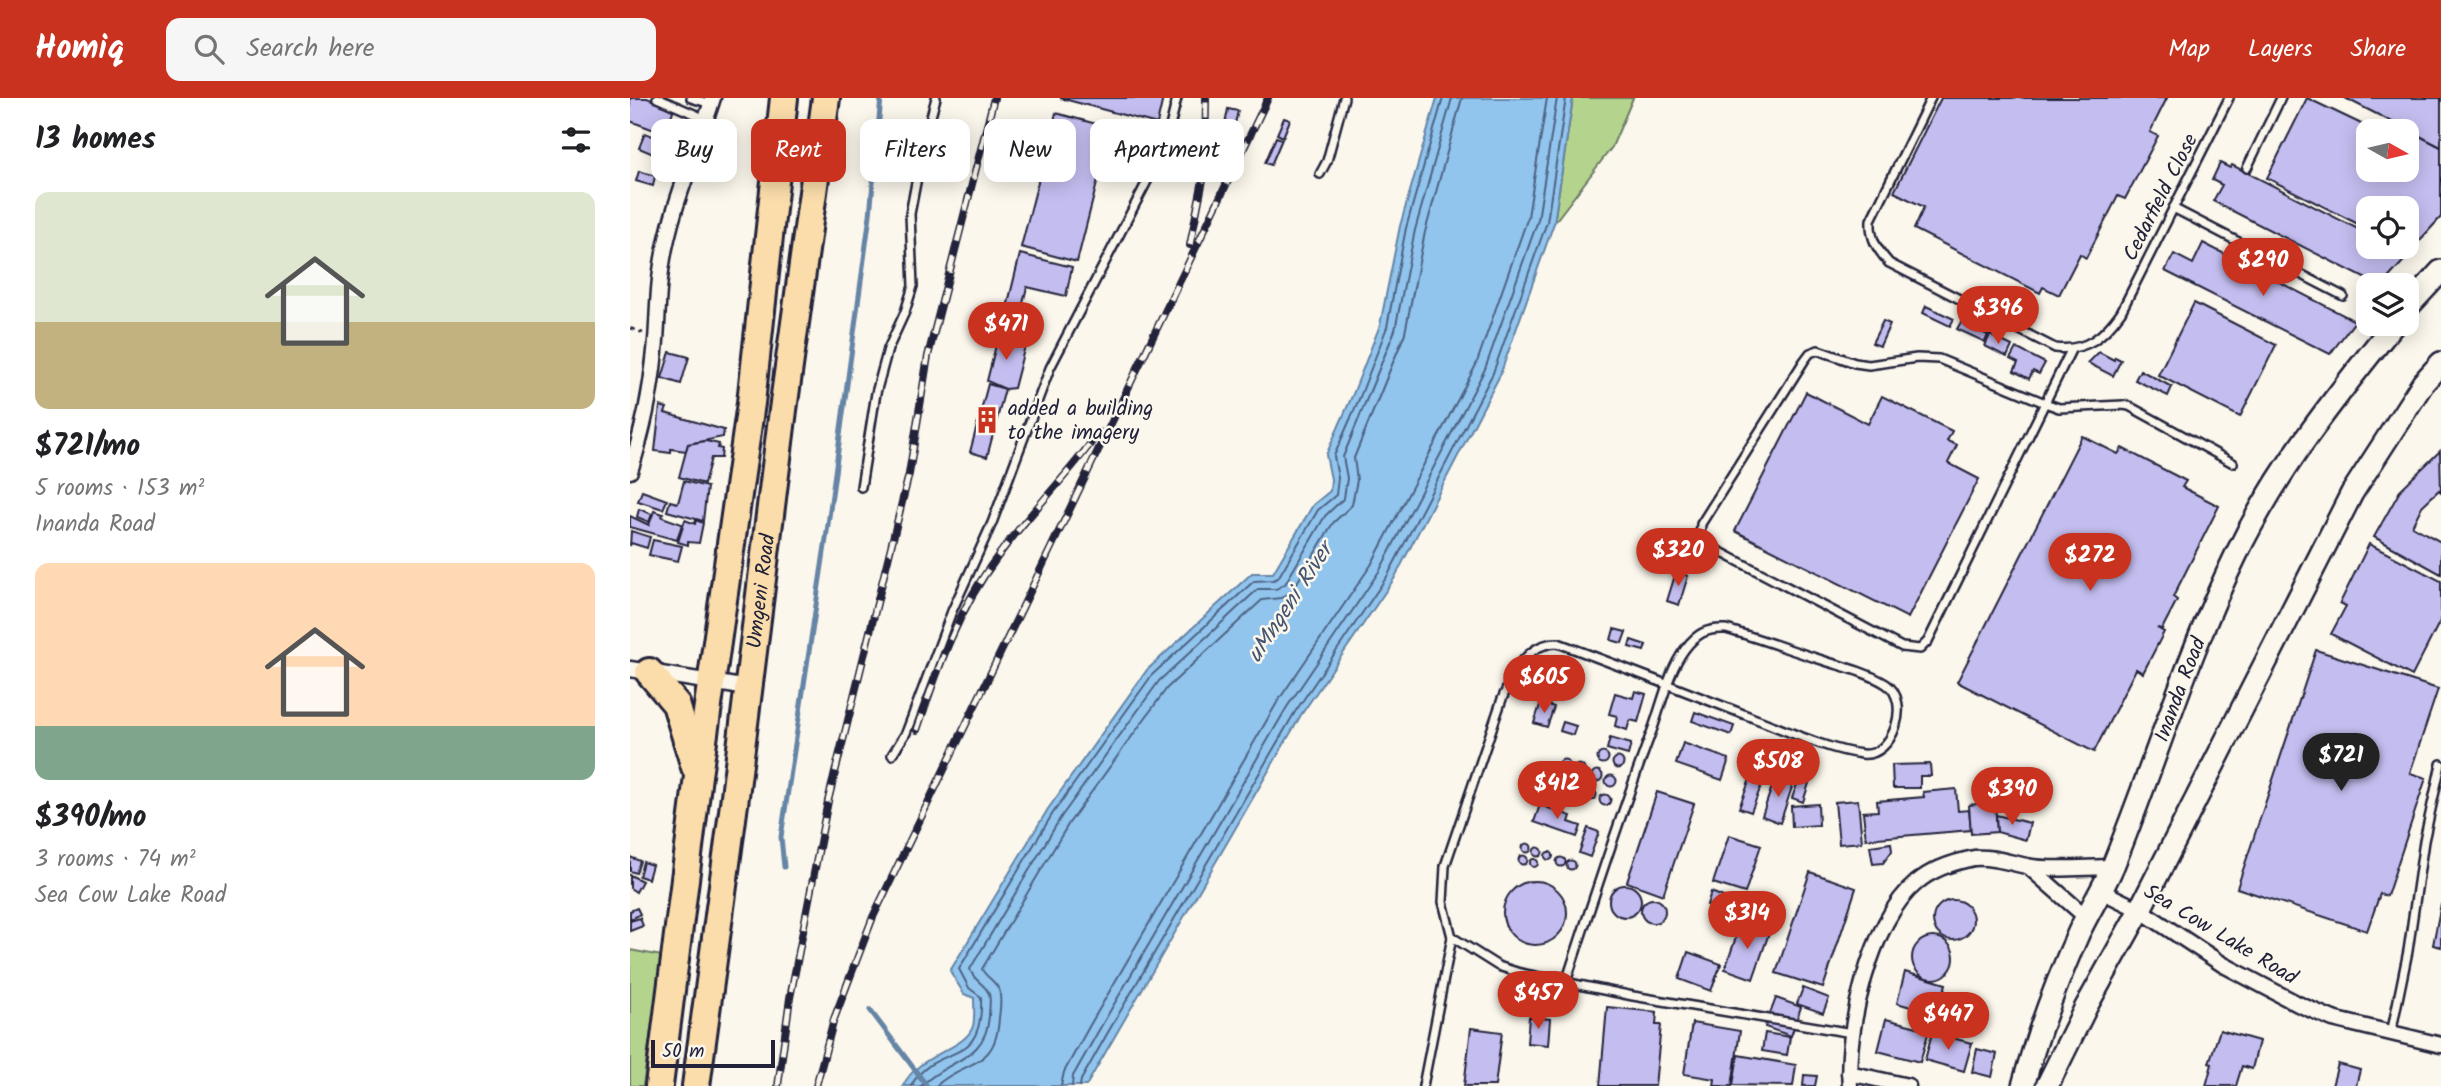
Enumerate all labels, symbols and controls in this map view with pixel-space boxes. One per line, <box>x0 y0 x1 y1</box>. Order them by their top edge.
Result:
search box <box>166 18 656 81</box>
text: Homiq <box>35 23 124 76</box>
text: Search here <box>246 28 374 70</box>
icon: search <box>190 30 228 68</box>
text: Map <box>2168 30 2210 69</box>
text: Layers <box>2248 30 2312 69</box>
text: Share <box>2350 30 2406 69</box>
text: 13 homes <box>35 116 156 164</box>
chip: Buy <box>651 119 737 182</box>
chip: Rent <box>751 119 846 182</box>
chip: Filters <box>860 119 970 182</box>
chip: New <box>984 119 1076 182</box>
chip: Apartment <box>1090 119 1244 182</box>
north arrow <box>2356 119 2418 182</box>
map controls <box>2356 119 2419 336</box>
icon: filters <box>557 121 595 159</box>
street label: Cedarfield Close <box>2115 128 2208 267</box>
button: locate <box>2356 196 2419 259</box>
icon: home <box>252 238 378 364</box>
pin: $290 <box>2222 238 2304 298</box>
text: $290 <box>2238 243 2288 279</box>
button: layers <box>2356 273 2419 336</box>
pin: $396 <box>1957 286 2039 346</box>
text: $396 <box>1973 291 2023 327</box>
pin: $471 <box>965 302 1047 362</box>
text: $471 <box>984 307 1028 343</box>
place label: added a building to the imagery <box>1008 393 1153 450</box>
building icon: added a building to the imagery <box>972 405 1002 435</box>
text: $721/mo <box>35 423 140 471</box>
text: 5 rooms · 153 m² <box>35 471 204 507</box>
text: Inanda Road <box>35 507 155 543</box>
pin: $320 <box>1637 528 1719 588</box>
street label: Umgeni Road <box>738 532 786 651</box>
water label: uMngeni River <box>1238 532 1345 670</box>
text: $320 <box>1652 533 1704 569</box>
pin: $272 <box>2049 533 2131 593</box>
text: $272 <box>2064 538 2116 574</box>
icon: home <box>252 609 378 735</box>
street label: Inanda Road <box>2146 632 2216 747</box>
pin: $605 <box>1503 656 1585 715</box>
text: $605 <box>1519 660 1569 696</box>
pin: $721 <box>2300 734 2382 793</box>
text: $721 <box>2319 738 2363 774</box>
pin: $508 <box>1737 740 1819 799</box>
text: $508 <box>1753 744 1803 780</box>
pin: $412 <box>1516 762 1598 821</box>
text: $412 <box>1534 766 1580 802</box>
pin: $390 <box>1971 768 2053 827</box>
text: $390 <box>1987 772 2037 808</box>
text: $390/mo <box>35 794 146 842</box>
text: 3 rooms · 74 m² <box>35 842 196 878</box>
street label: Sea Cow Lake Road <box>2137 876 2304 995</box>
text: Sea Cow Lake Road <box>35 878 226 914</box>
pin: $314 <box>1706 892 1788 951</box>
text: $314 <box>1724 896 1770 932</box>
pin: $457 <box>1497 972 1579 1031</box>
text: $457 <box>1514 976 1562 1012</box>
pin: $447 <box>1907 992 1989 1052</box>
text: $447 <box>1923 997 1973 1033</box>
scale bar <box>651 1037 775 1069</box>
text: 50 m <box>662 1037 704 1067</box>

